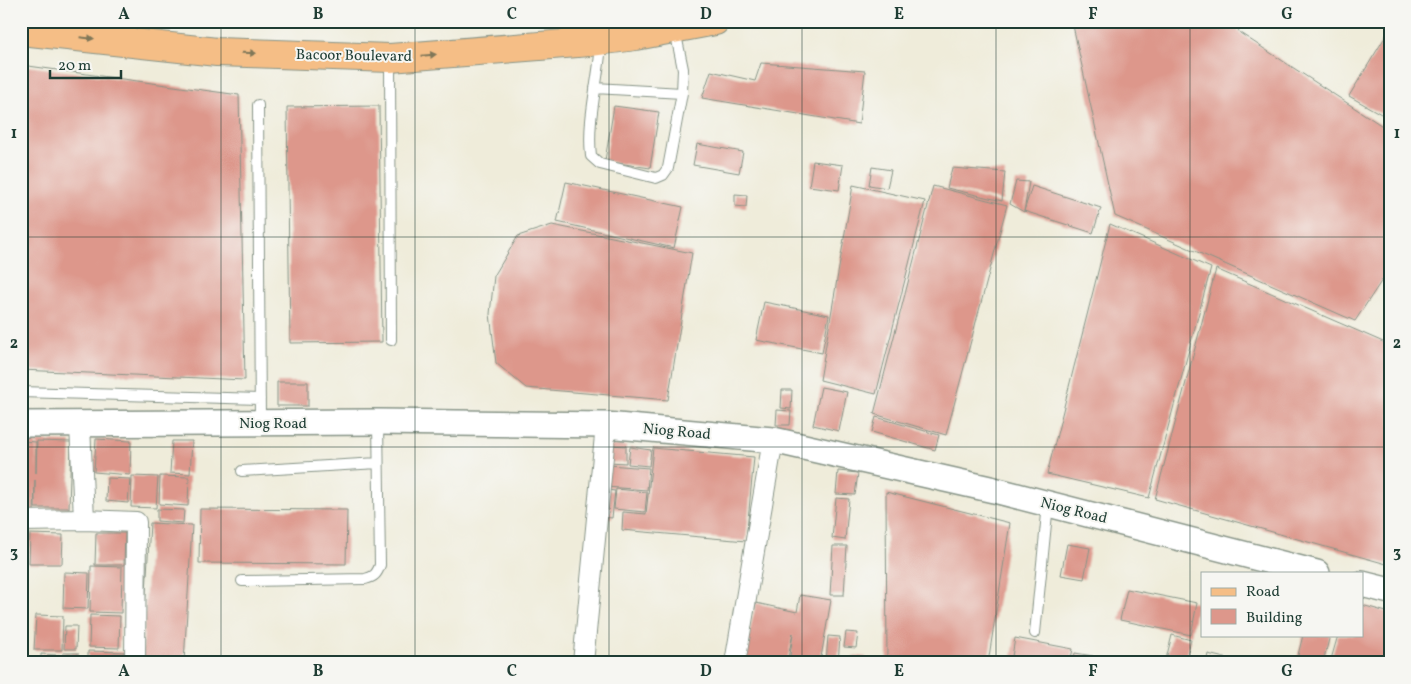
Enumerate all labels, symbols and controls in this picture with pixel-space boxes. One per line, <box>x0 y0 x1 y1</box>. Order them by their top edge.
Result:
text: A <box>118 4 130 26</box>
text: B <box>313 4 324 26</box>
text: C <box>507 4 517 26</box>
text: D <box>700 4 712 26</box>
text: E <box>894 4 904 26</box>
text: F <box>1088 4 1098 26</box>
text: G <box>1281 4 1293 26</box>
one-way arrow <box>79 34 95 42</box>
street label: Bacoor Boulevard <box>296 45 412 68</box>
scale bar <box>50 48 121 80</box>
one-way arrow <box>241 49 257 57</box>
one-way arrow <box>421 51 437 59</box>
text: 20 m <box>58 56 91 77</box>
text: 1 <box>11 123 17 145</box>
text: 1 <box>1394 123 1400 145</box>
text: 2 <box>10 333 18 355</box>
text: 2 <box>1393 333 1401 355</box>
street label: Niog Road <box>239 414 307 435</box>
street label: Niog Road <box>642 419 712 446</box>
street label: Niog Road <box>1038 493 1109 530</box>
text: 3 <box>10 542 18 564</box>
text: 3 <box>1393 542 1401 564</box>
legend <box>1201 572 1364 636</box>
text: Road <box>1246 582 1280 603</box>
text: Building <box>1246 608 1303 629</box>
text: A <box>118 661 130 683</box>
text: B <box>313 661 324 683</box>
text: C <box>507 661 517 683</box>
text: D <box>700 661 712 683</box>
text: E <box>894 661 904 683</box>
text: F <box>1088 661 1098 683</box>
text: G <box>1281 661 1293 683</box>

